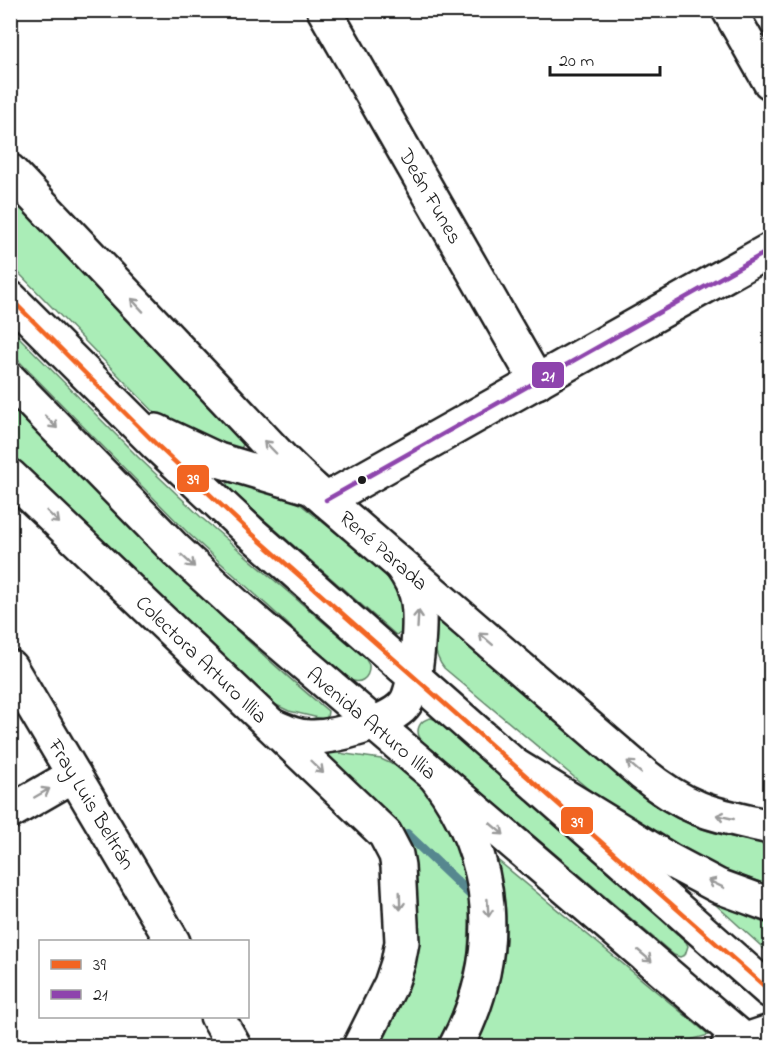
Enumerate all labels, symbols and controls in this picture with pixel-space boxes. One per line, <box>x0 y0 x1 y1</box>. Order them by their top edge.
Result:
scale bar <box>550 39 660 77</box>
text: 20 m <box>559 49 594 75</box>
street label: Deán Funes <box>389 143 469 250</box>
one-way arrow <box>130 298 144 313</box>
line badge: 21 <box>531 361 565 389</box>
text: 21 <box>540 365 555 389</box>
one-way arrow <box>44 414 59 429</box>
one-way arrow <box>263 440 277 455</box>
line badge: 39 <box>176 464 210 493</box>
text: 39 <box>186 468 199 492</box>
unlabelled marker <box>356 474 368 486</box>
street label: René Parada <box>332 504 434 599</box>
one-way arrow <box>45 509 60 523</box>
one-way arrow <box>180 554 195 568</box>
street label: Colectora Arturo Illia <box>128 589 273 731</box>
one-way arrow <box>413 609 424 629</box>
one-way arrow <box>479 632 494 646</box>
street label: Avenida Arturo Illia <box>299 661 442 788</box>
street label: Fray Luis Beltrán <box>37 733 141 877</box>
one-way arrow <box>309 760 324 774</box>
one-way arrow <box>626 760 642 773</box>
one-way arrow <box>34 787 51 799</box>
line badge: 39 <box>560 806 594 835</box>
text: 39 <box>570 811 583 835</box>
one-way arrow <box>716 811 735 822</box>
one-way arrow <box>489 822 504 836</box>
one-way arrow <box>707 878 725 890</box>
one-way arrow <box>394 890 406 910</box>
one-way arrow <box>482 897 493 917</box>
legend <box>39 940 249 1018</box>
one-way arrow <box>637 949 653 962</box>
text: 39 <box>93 953 106 979</box>
text: 21 <box>93 983 108 1009</box>

